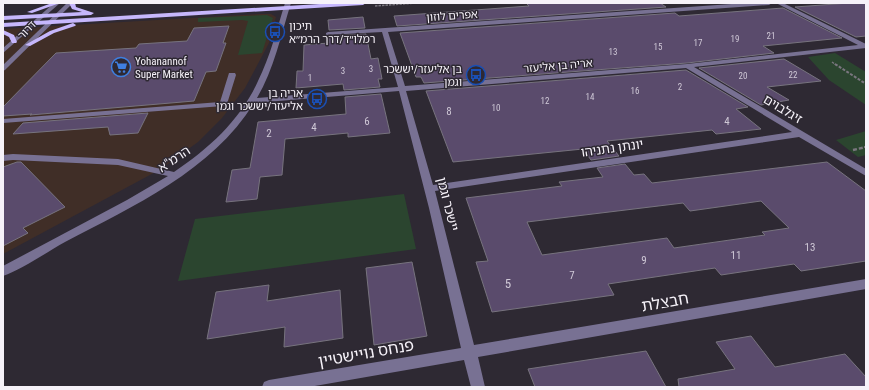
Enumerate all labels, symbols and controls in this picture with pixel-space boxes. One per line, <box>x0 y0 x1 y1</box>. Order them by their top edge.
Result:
street label: אפרים לוזון <box>426 8 478 24</box>
street label: דרור <box>15 18 39 42</box>
place label: תיכון רמלו״ד/דרך הרמ״א <box>289 20 376 46</box>
bus stop icon: תיכון רמלו״ד/דרך הרמ״א <box>264 21 286 43</box>
house number: 21 <box>767 31 775 41</box>
house number: 19 <box>731 34 739 44</box>
house number: 17 <box>694 38 703 48</box>
house number: 15 <box>654 42 663 52</box>
house number: 13 <box>609 47 617 57</box>
place label: Yohanannof Super Market <box>135 55 193 81</box>
supermarket icon: Yohanannof Super Market <box>110 56 132 78</box>
street label: אריה בן אליעזר <box>523 56 593 75</box>
place label: בן אליעזר/יששכר וגמן <box>383 63 462 89</box>
house number: 3 <box>369 64 373 74</box>
bus stop icon: בן אליעזר/יששכר וגמן <box>465 64 487 86</box>
house number: 3 <box>341 66 345 76</box>
house number: 22 <box>789 70 798 80</box>
house number: 20 <box>739 71 747 81</box>
house number: 1 <box>308 73 312 83</box>
house number: 2 <box>678 82 683 92</box>
house number: 16 <box>631 86 639 96</box>
place label: אריה בן אליעזר/יששכר וגמן <box>216 87 303 113</box>
bus stop icon: אריה בן אליעזר/יששכר וגמן <box>306 88 328 110</box>
house number: 14 <box>586 92 595 102</box>
street label: זיגלבוים <box>761 92 805 126</box>
house number: 12 <box>541 96 550 106</box>
house number: 10 <box>492 103 500 113</box>
house number: 8 <box>446 105 452 118</box>
house number: 6 <box>364 115 370 128</box>
house number: 4 <box>724 115 730 128</box>
house number: 4 <box>311 121 317 134</box>
house number: 2 <box>266 127 272 140</box>
street label: יונתן נתניהו <box>580 136 644 160</box>
street label: הרמ"א <box>155 143 193 175</box>
street label: יישכר וגמן <box>434 176 462 232</box>
house number: 13 <box>805 241 815 254</box>
house number: 11 <box>731 249 741 262</box>
house number: 9 <box>641 254 647 267</box>
house number: 7 <box>569 269 575 282</box>
house number: 5 <box>505 276 511 291</box>
street label: חבצלת <box>640 288 690 316</box>
street label: פנחס נויישטיין <box>317 335 415 371</box>

